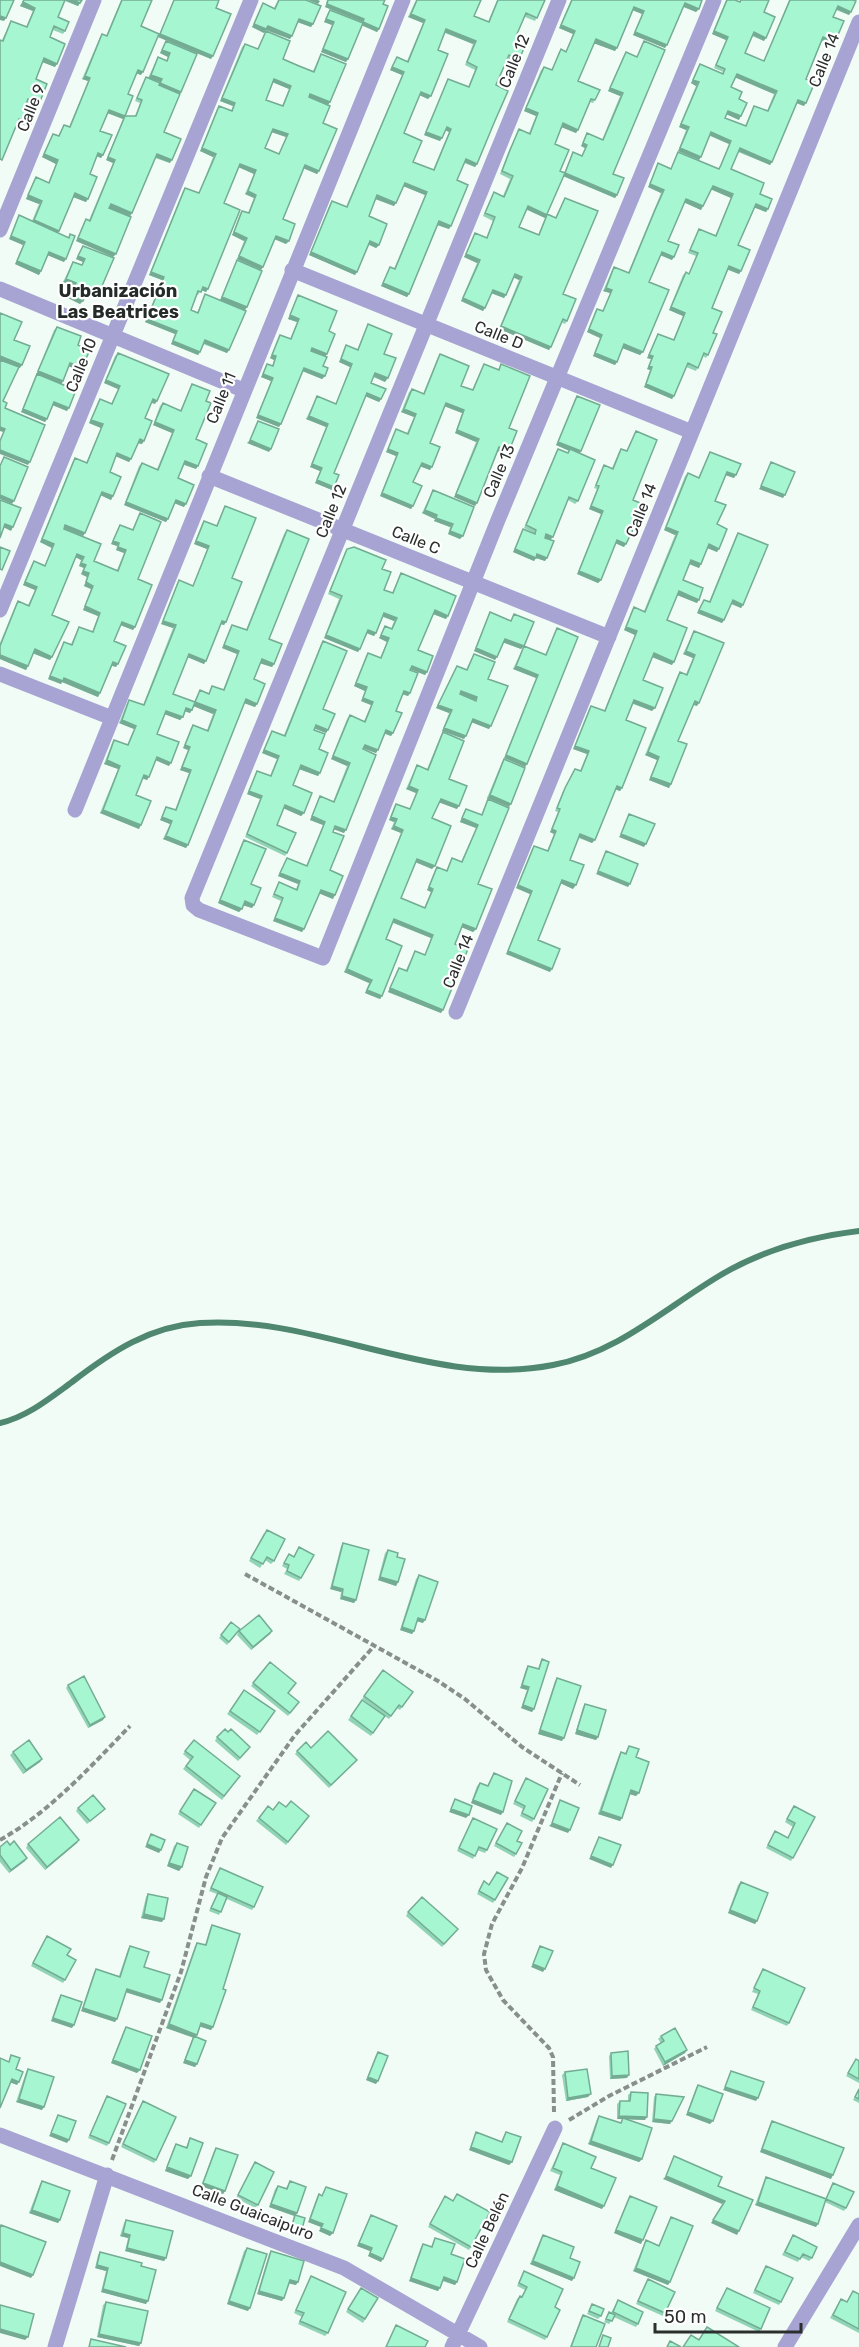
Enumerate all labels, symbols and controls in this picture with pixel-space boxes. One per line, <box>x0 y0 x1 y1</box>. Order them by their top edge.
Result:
street label: Calle 14 <box>805 30 843 90</box>
street label: Calle 12 <box>495 31 533 91</box>
street label: Calle 9 <box>13 81 49 135</box>
district label: Urbanización Las Beatrices <box>57 280 179 323</box>
street label: Calle D <box>472 317 526 353</box>
street label: Calle 10 <box>61 335 101 395</box>
street label: Calle 11 <box>202 369 240 427</box>
street label: Calle 13 <box>479 441 519 501</box>
street label: Calle 14 <box>622 480 660 540</box>
street label: Calle 12 <box>312 481 350 541</box>
street label: Calle C <box>389 522 443 558</box>
street label: Calle 14 <box>439 931 477 991</box>
street label: Calle Guaicaipuro <box>189 2180 317 2244</box>
street label: Calle Belén <box>461 2189 513 2271</box>
scale bar <box>655 2296 800 2334</box>
text: 50 m <box>664 2306 707 2328</box>

